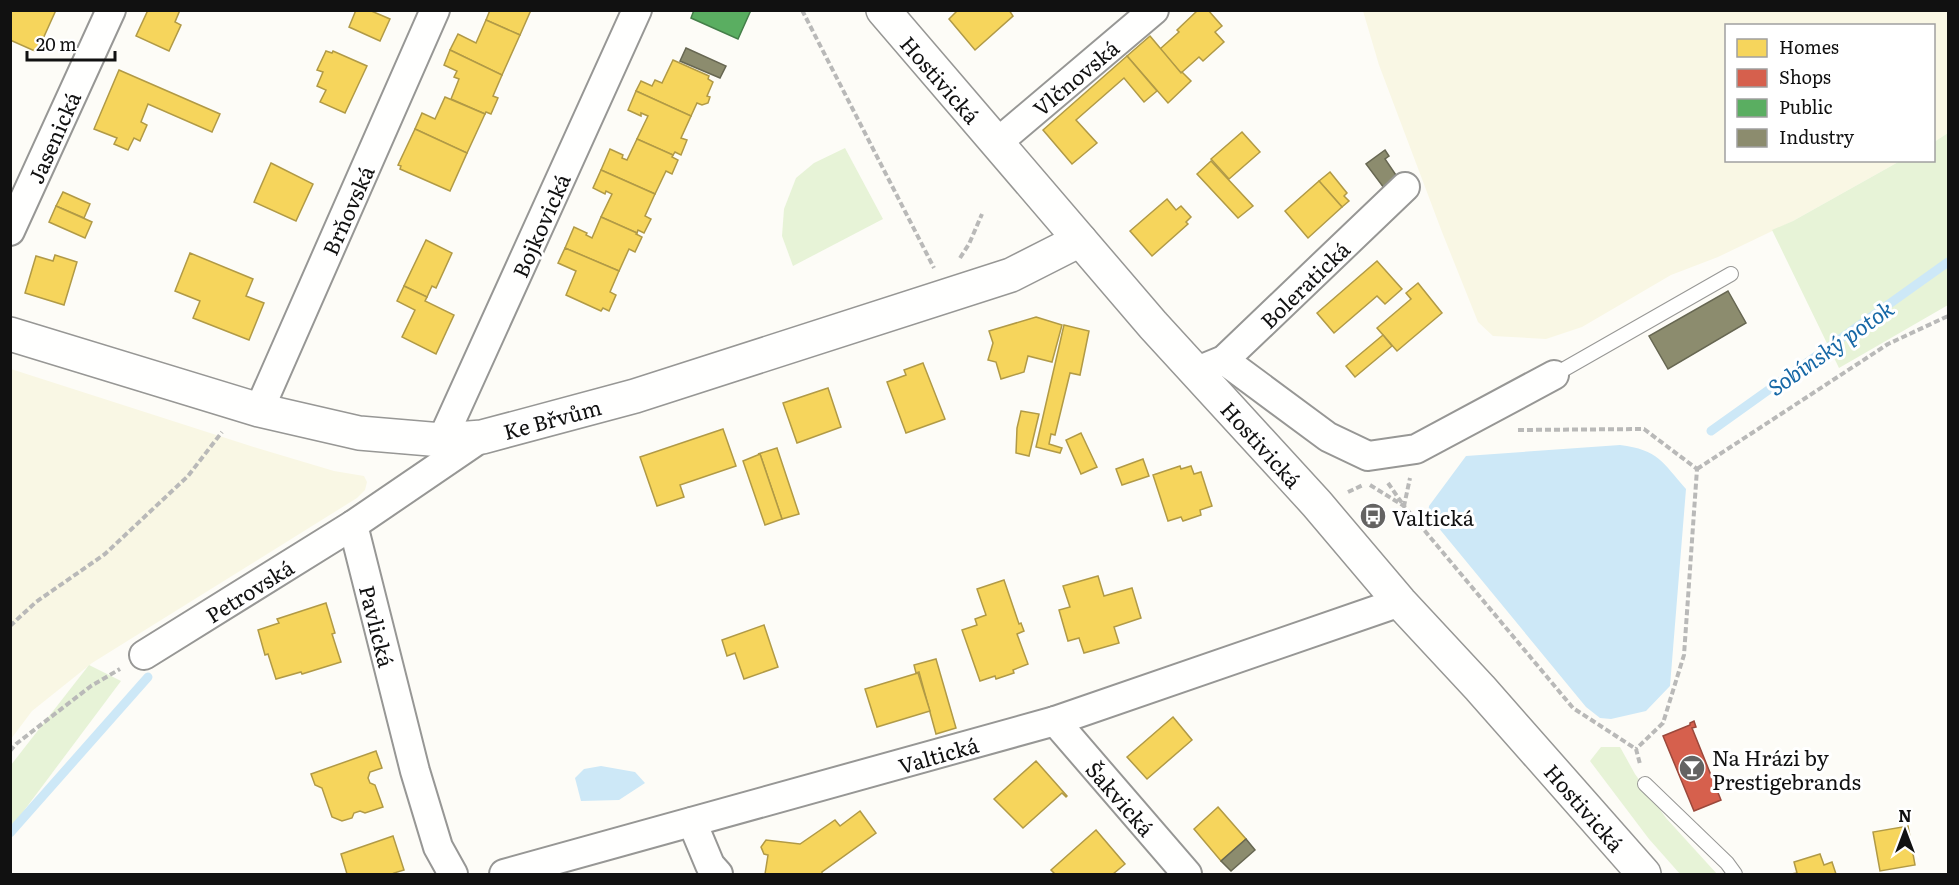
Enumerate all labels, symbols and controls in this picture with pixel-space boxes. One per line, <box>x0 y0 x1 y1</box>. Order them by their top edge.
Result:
scale bar <box>27 24 116 62</box>
legend <box>1725 24 1935 162</box>
street label: Hostivická <box>894 28 988 130</box>
text: 20 m <box>36 30 77 57</box>
street label: Vlčnovská <box>1025 31 1125 122</box>
text: Homes <box>1779 33 1839 60</box>
text: Shops <box>1779 63 1831 90</box>
street label: Jasenická <box>19 86 87 188</box>
text: Public <box>1779 93 1833 120</box>
text: Industry <box>1779 123 1855 150</box>
street label: Brňovská <box>314 160 381 260</box>
street label: Bojkovická <box>503 168 577 282</box>
street label: Boleratická <box>1252 233 1356 335</box>
water label: Sobínský potok <box>1760 291 1900 403</box>
street label: Ke Břvům <box>499 390 605 446</box>
street label: Hostivická <box>1215 394 1310 495</box>
bus stop icon: Valtická <box>1358 501 1388 531</box>
place label: Valtická <box>1392 501 1475 532</box>
street label: Petrovská <box>199 550 300 629</box>
street label: Pavlická <box>353 582 403 671</box>
street label: Valtická <box>894 728 982 780</box>
place label: Na Hrázi by Prestigebrands <box>1712 741 1861 796</box>
bar icon: Na Hrázi by Prestigebrands <box>1677 753 1707 783</box>
street label: Šakvická <box>1080 754 1163 843</box>
street label: Hostivická <box>1538 756 1632 858</box>
north arrow <box>1875 801 1935 861</box>
text: N <box>1898 803 1912 827</box>

